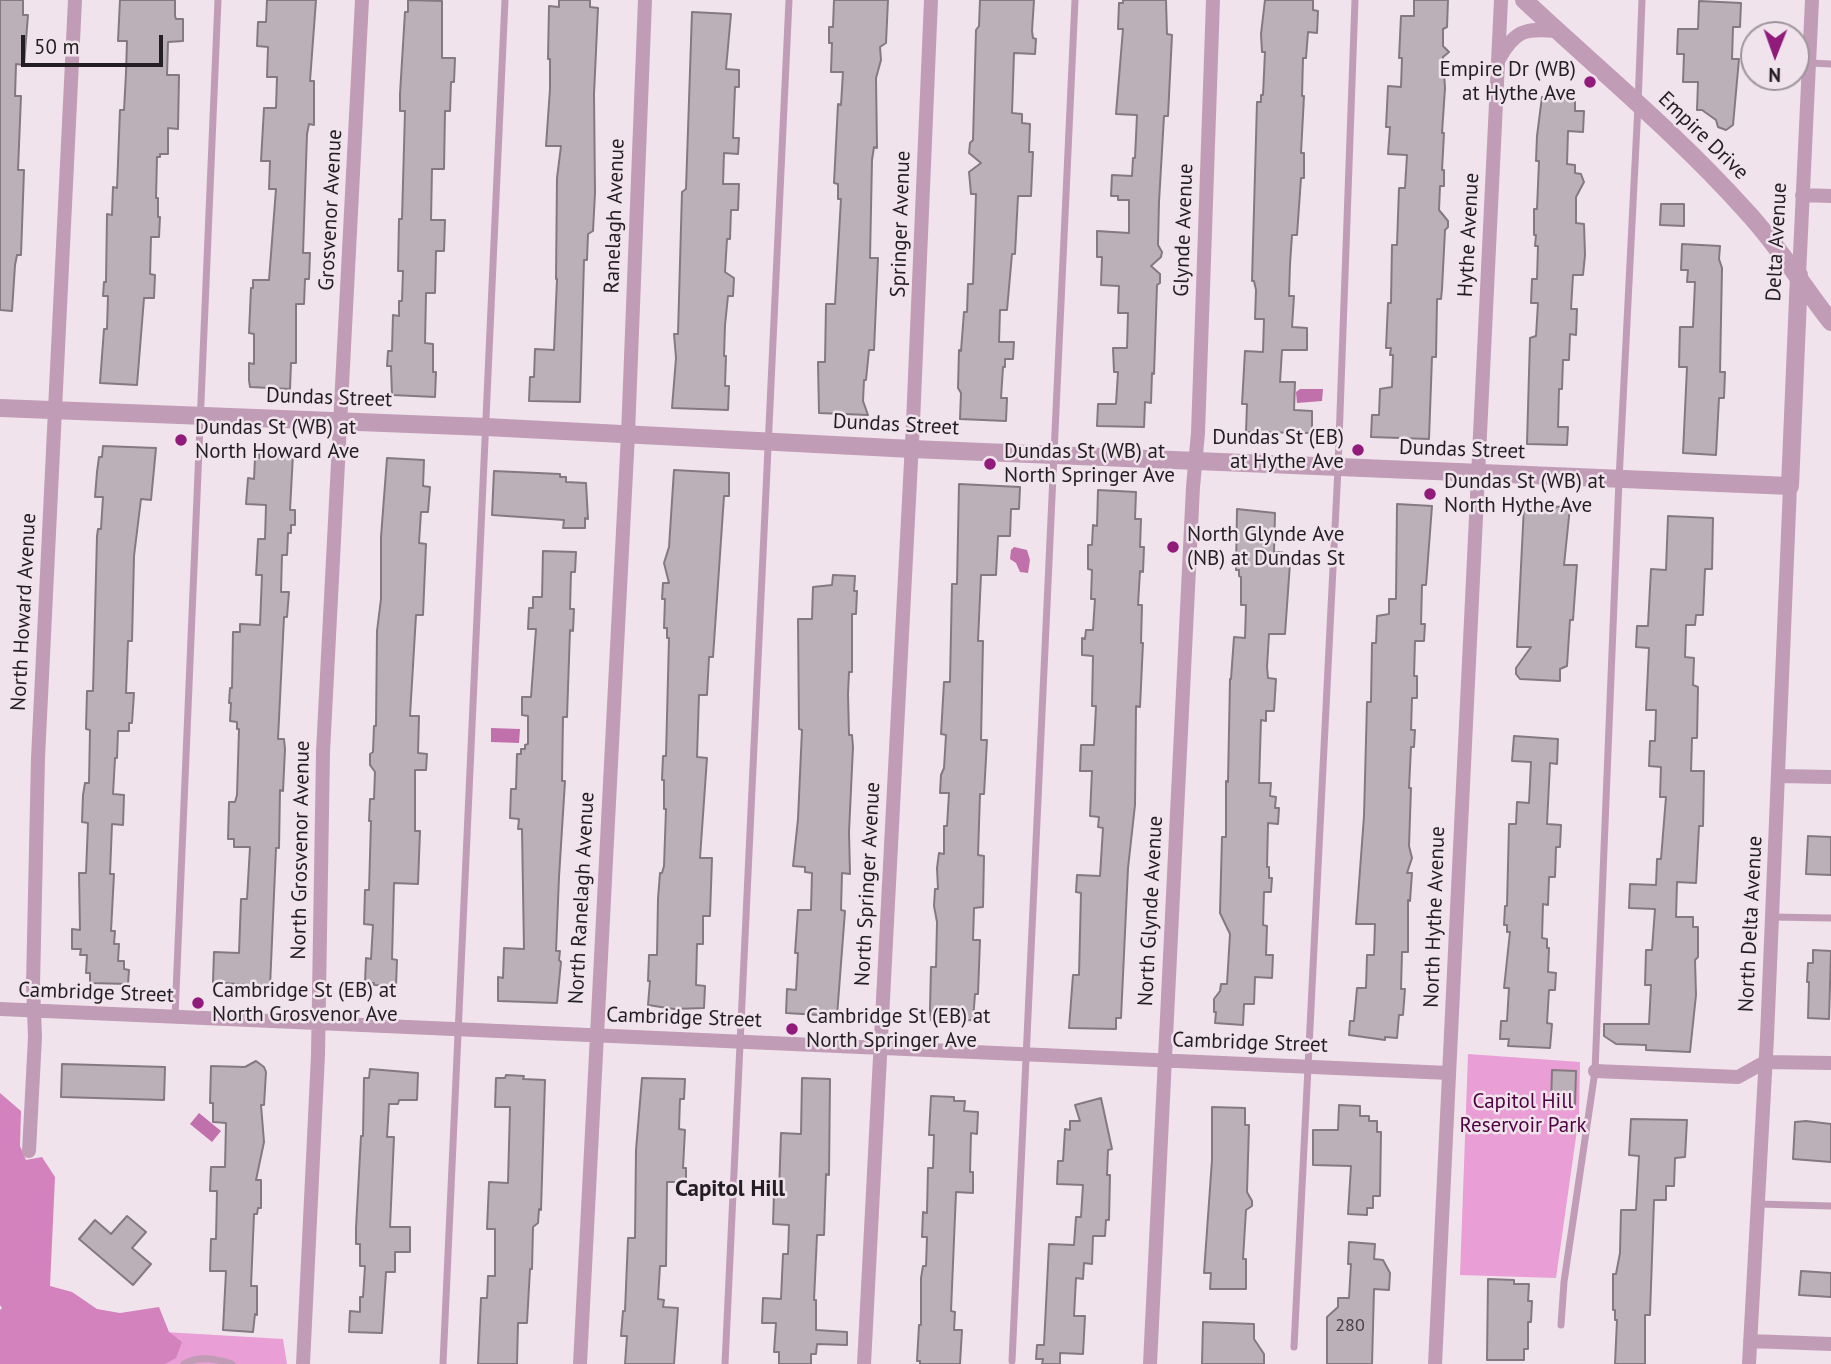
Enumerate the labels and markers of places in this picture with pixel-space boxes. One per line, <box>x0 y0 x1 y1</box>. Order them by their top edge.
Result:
place label: Empire Dr (WB) at Hythe Ave <box>1439 57 1576 107</box>
marker: Empire Dr (WB) at Hythe Ave <box>1582 74 1598 90</box>
place label: Dundas St (WB) at North Howard Ave <box>195 415 360 465</box>
place label: Dundas St (EB) at Hythe Ave <box>1212 425 1344 475</box>
marker: Dundas St (WB) at North Howard Ave <box>173 432 189 448</box>
place label: Dundas St (WB) at North Springer Ave <box>1004 439 1175 489</box>
marker: Dundas St (EB) at Hythe Ave <box>1350 442 1366 458</box>
marker: Dundas St (WB) at North Springer Ave <box>982 456 998 472</box>
place label: Dundas St (WB) at North Hythe Ave <box>1444 469 1605 519</box>
marker: Dundas St (WB) at North Hythe Ave <box>1422 486 1438 502</box>
place label: North Glynde Ave (NB) at Dundas St <box>1187 522 1345 572</box>
marker: North Glynde Ave (NB) at Dundas St <box>1165 539 1181 555</box>
place label: Cambridge St (EB) at North Grosvenor Ave <box>212 978 398 1028</box>
marker: Cambridge St (EB) at North Grosvenor Ave <box>190 995 206 1011</box>
place label: Cambridge St (EB) at North Springer Ave <box>806 1004 990 1054</box>
marker: Cambridge St (EB) at North Springer Ave <box>784 1021 800 1037</box>

